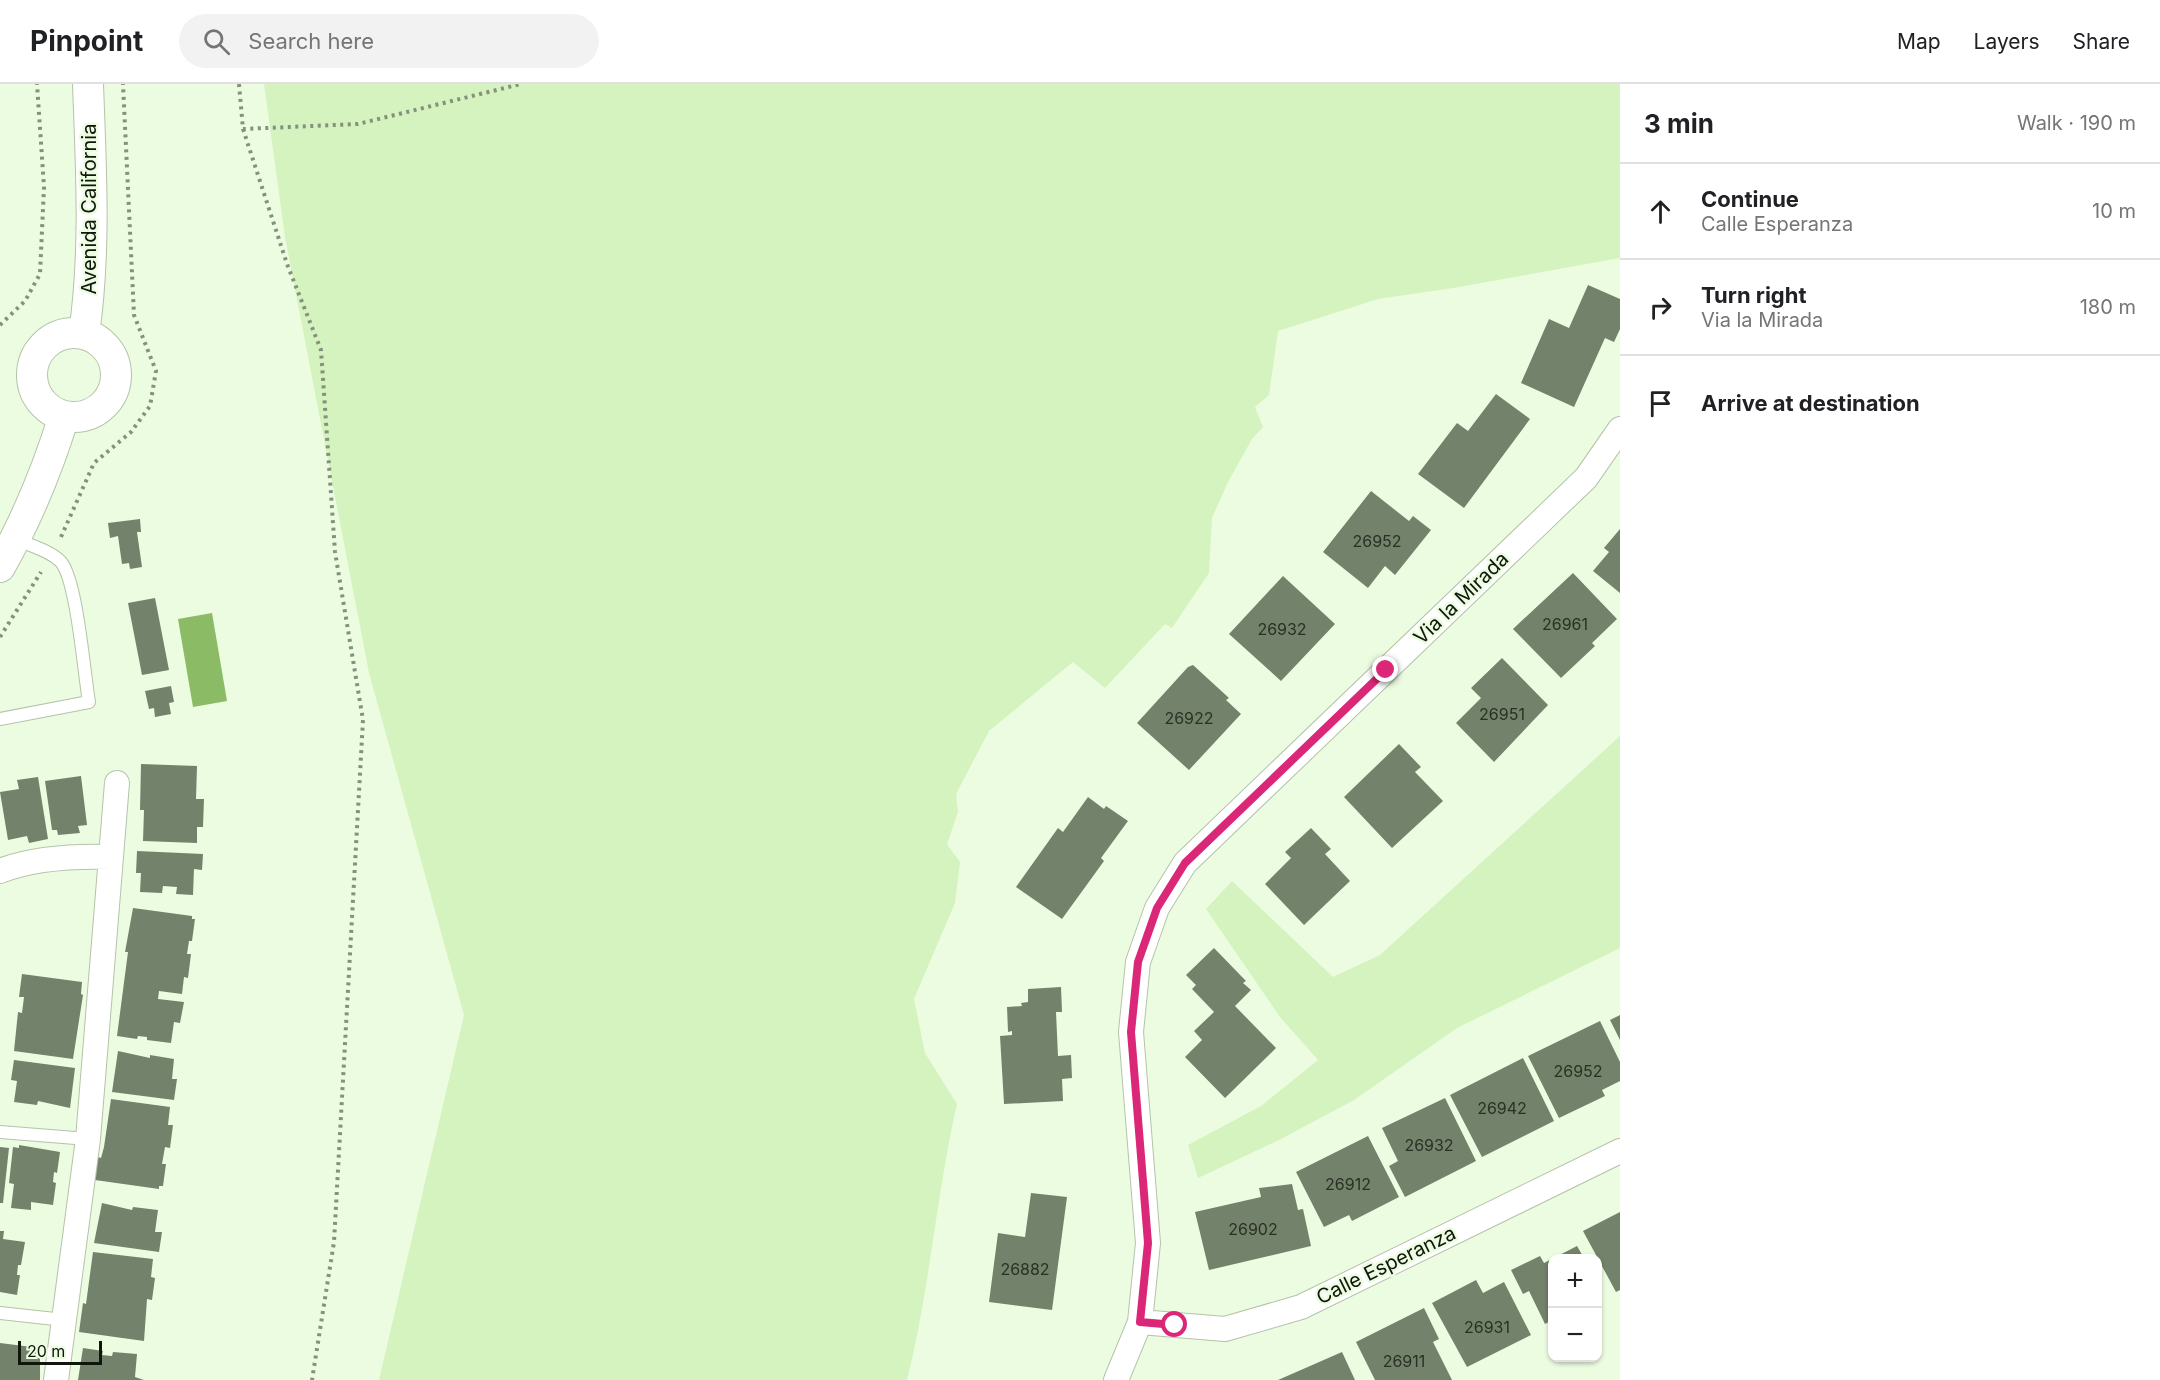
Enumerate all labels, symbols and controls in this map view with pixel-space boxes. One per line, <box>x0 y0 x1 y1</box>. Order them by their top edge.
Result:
search box <box>179 14 599 68</box>
text: Pinpoint <box>30 24 143 58</box>
icon: search <box>200 25 233 58</box>
text: Search here <box>248 28 374 54</box>
text: Map <box>1897 29 1941 54</box>
text: Layers <box>1974 29 2040 54</box>
text: Share <box>2073 29 2130 54</box>
text: 3 min <box>1644 108 1714 139</box>
text: Walk · 190 m <box>2017 111 2136 135</box>
street label: Avenida California <box>77 124 101 294</box>
text: Continue <box>1701 186 1799 212</box>
icon: ahead <box>1644 195 1677 228</box>
text: 10 m <box>2092 199 2136 223</box>
text: Calle Esperanza <box>1701 212 1853 236</box>
text: Turn right <box>1701 282 1807 308</box>
icon: right <box>1644 291 1677 324</box>
text: 180 m <box>2080 295 2136 319</box>
text: Via la Mirada <box>1701 308 1823 332</box>
icon: arrive <box>1644 387 1677 420</box>
text: Arrive at destination <box>1701 390 1920 416</box>
house number: 26952 <box>1352 531 1402 551</box>
street label: Via la Mirada <box>1409 547 1513 649</box>
house number: 26961 <box>1542 614 1588 634</box>
house number: 26932 <box>1257 619 1307 639</box>
route end <box>1372 656 1398 682</box>
house number: 26951 <box>1479 704 1525 724</box>
house number: 26922 <box>1164 708 1214 728</box>
house number: 26952 <box>1553 1061 1603 1081</box>
house number: 26942 <box>1477 1098 1527 1118</box>
house number: 26932 <box>1404 1135 1454 1155</box>
house number: 26912 <box>1325 1174 1371 1194</box>
house number: 26902 <box>1228 1219 1278 1239</box>
street label: Calle Esperanza <box>1312 1221 1460 1309</box>
map controls <box>1548 1254 1602 1362</box>
button: + <box>1548 1254 1602 1308</box>
house number: 26882 <box>1000 1259 1050 1279</box>
button: − <box>1548 1308 1602 1362</box>
route start <box>1161 1311 1187 1337</box>
house number: 26931 <box>1464 1317 1510 1337</box>
scale bar <box>18 1338 102 1366</box>
text: 20 m <box>27 1341 65 1361</box>
house number: 26911 <box>1383 1351 1425 1371</box>

